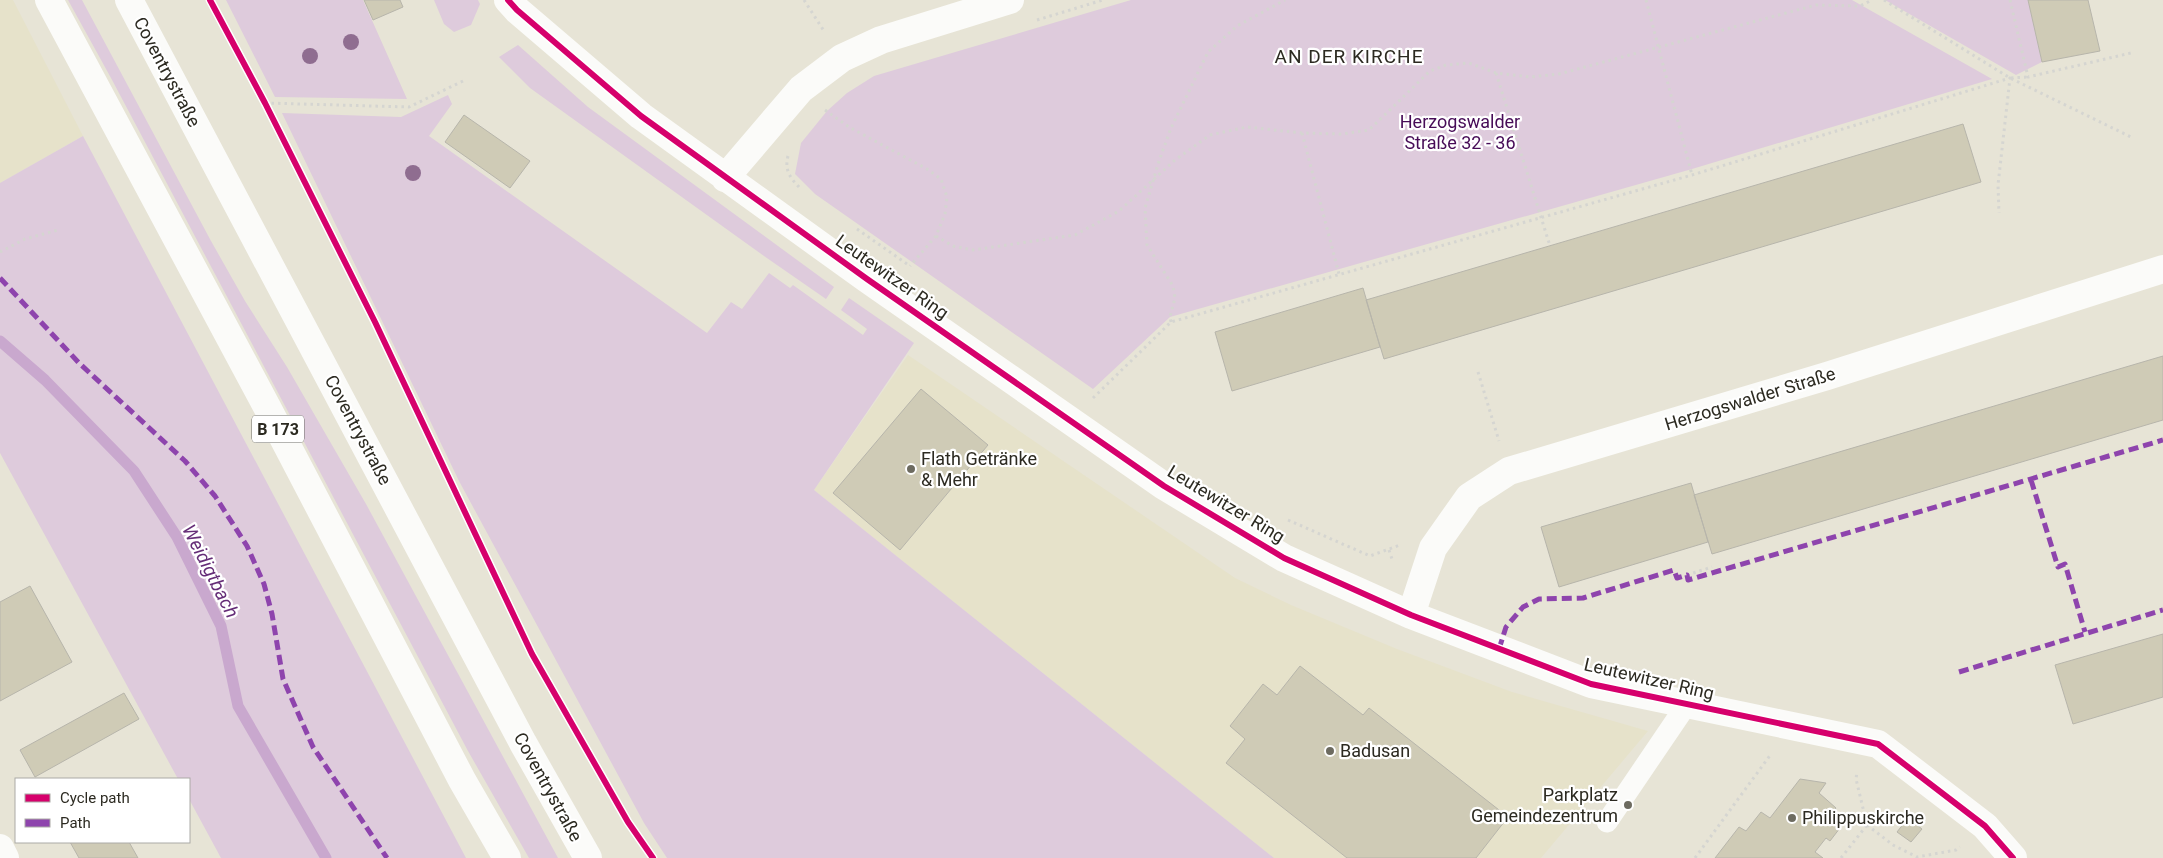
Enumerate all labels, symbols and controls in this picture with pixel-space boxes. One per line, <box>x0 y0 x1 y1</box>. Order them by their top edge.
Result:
street label: Coventrystraße <box>130 13 205 130</box>
district label: AN DER KIRCHE <box>1275 45 1423 68</box>
park label: Herzogswalder Straße 32 - 36 <box>1400 111 1520 153</box>
street label: Leutewitzer Ring <box>832 230 953 323</box>
street label: Herzogswalder Straße <box>1662 363 1838 434</box>
street label: Coventrystraße <box>321 371 396 488</box>
road number: B 173 <box>252 416 304 442</box>
place label: Flath Getränke & Mehr <box>921 448 1037 490</box>
street label: Leutewitzer Ring <box>1164 460 1289 547</box>
marker: Flath Getränke & Mehr <box>905 463 917 475</box>
water label: Weidigtbach <box>177 521 244 622</box>
street label: Leutewitzer Ring <box>1582 653 1716 704</box>
street label: Coventrystraße <box>510 728 587 845</box>
place label: Badusan <box>1340 740 1410 761</box>
marker: Badusan <box>1324 745 1336 757</box>
legend <box>15 778 190 843</box>
place label: Parkplatz Gemeindezentrum <box>1471 784 1618 826</box>
text: Cycle path <box>60 789 130 807</box>
marker: Parkplatz Gemeindezentrum <box>1622 799 1634 811</box>
place label: Philippuskirche <box>1802 807 1924 828</box>
marker: Philippuskirche <box>1786 812 1798 824</box>
text: Path <box>60 814 91 832</box>

